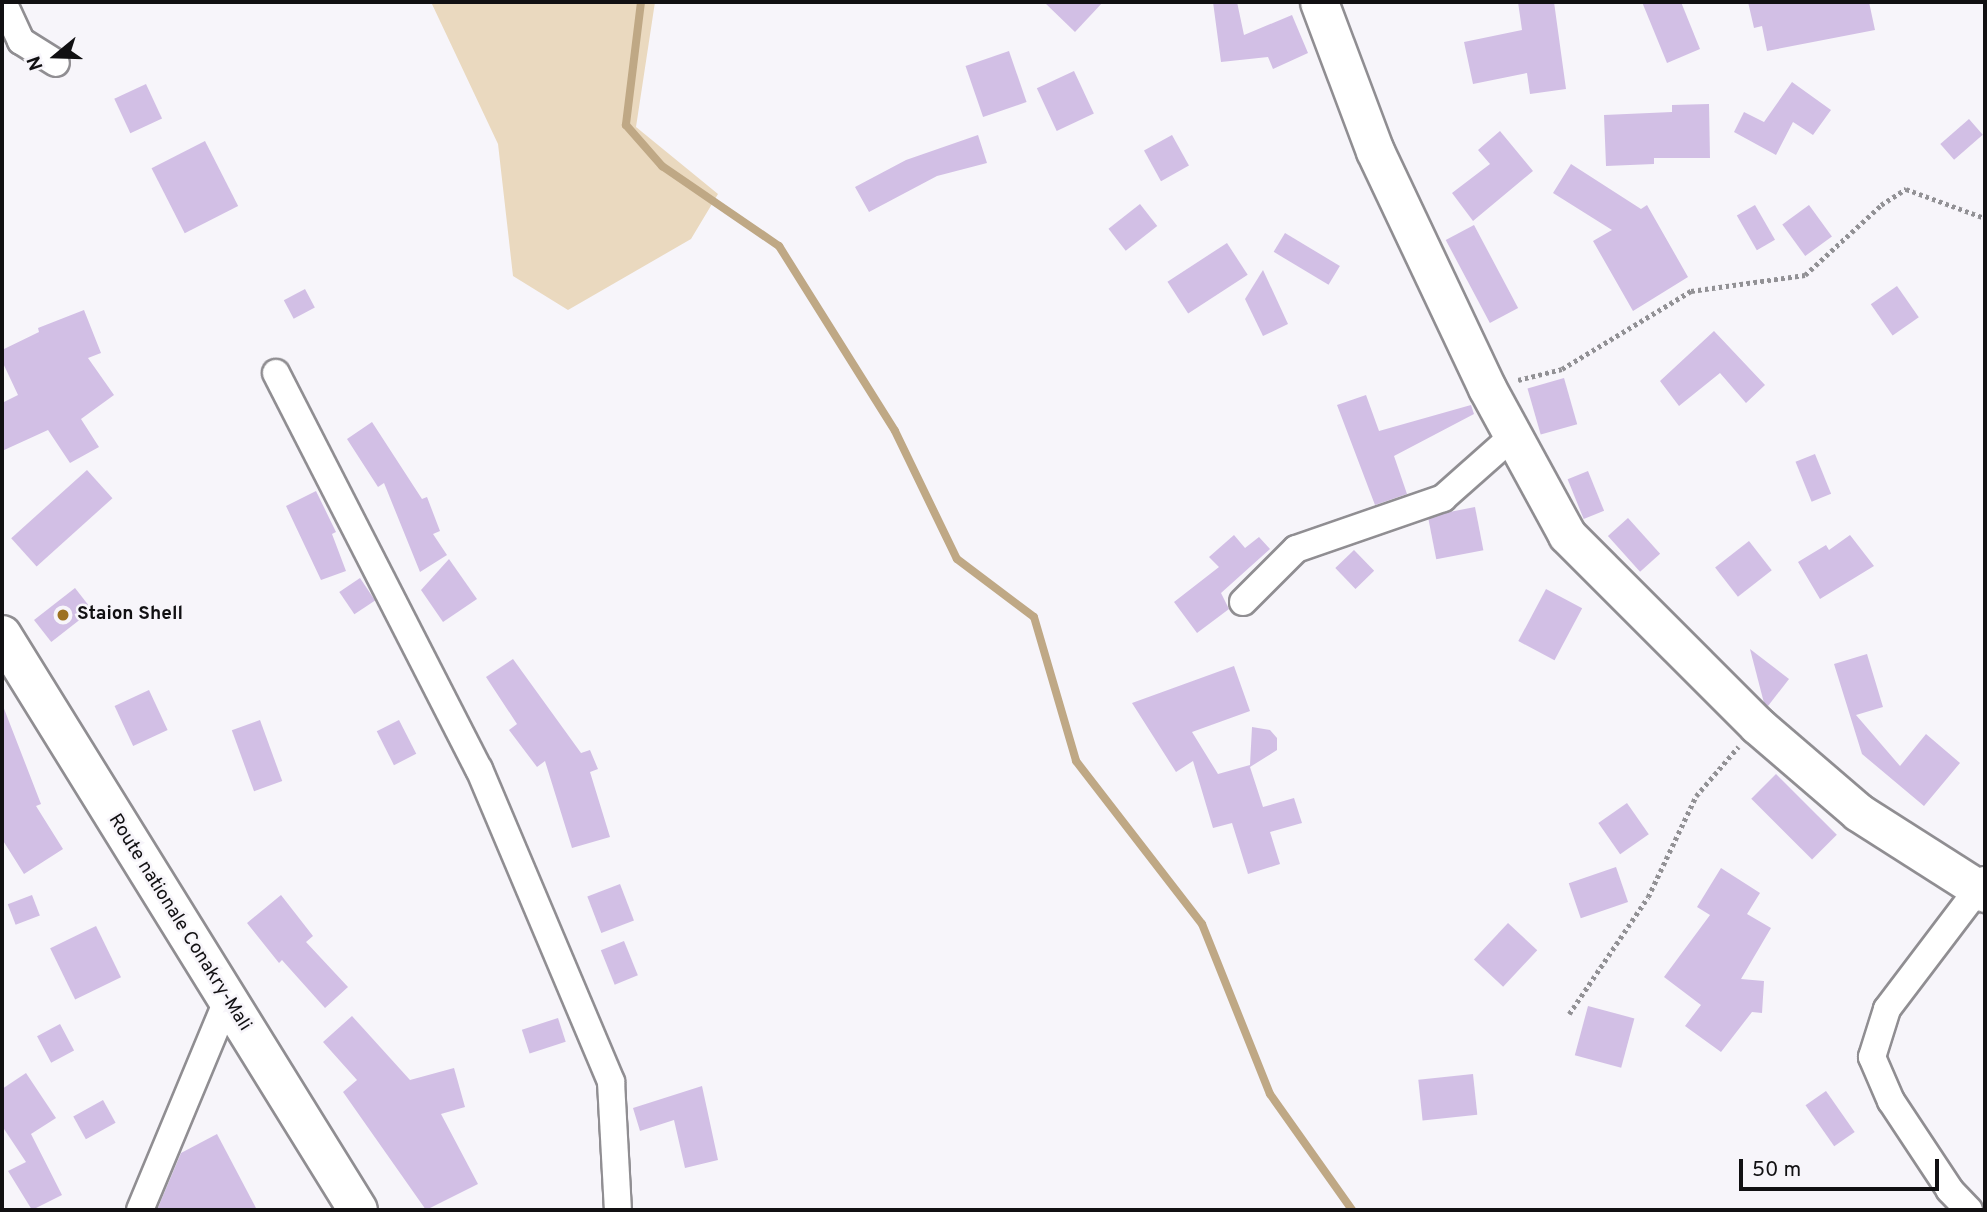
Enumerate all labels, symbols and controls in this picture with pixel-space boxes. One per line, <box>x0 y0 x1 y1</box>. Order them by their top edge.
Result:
north arrow <box>21 21 91 91</box>
text: N <box>23 52 50 73</box>
place label: Staion Shell <box>77 604 183 626</box>
marker: Staion Shell <box>55 607 71 623</box>
street label: Route nationale Conakry-Mali <box>103 810 255 1036</box>
scale bar <box>1742 1146 1941 1190</box>
text: 50 m <box>1752 1157 1801 1184</box>

